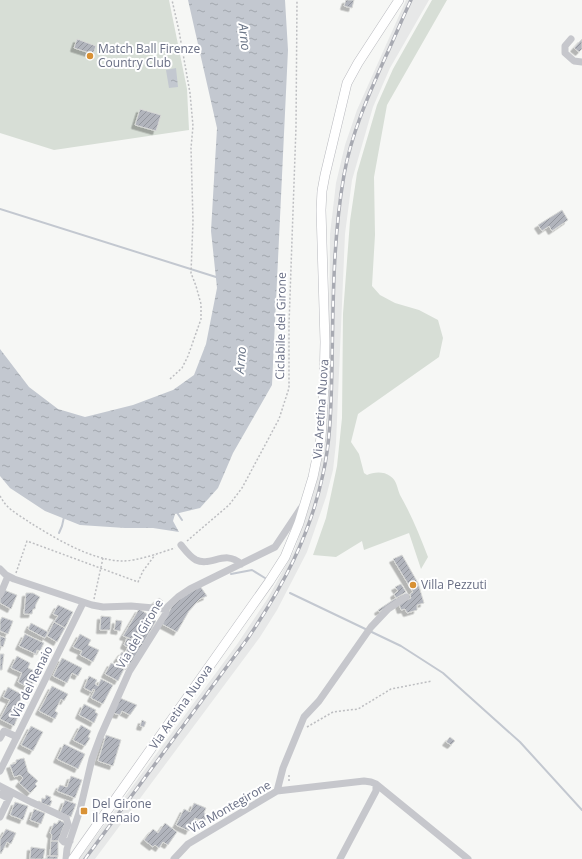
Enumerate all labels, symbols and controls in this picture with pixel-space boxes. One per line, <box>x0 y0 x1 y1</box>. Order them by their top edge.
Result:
water label: Arno <box>234 21 256 52</box>
place label: Match Ball Firenze Country Club <box>98 40 200 71</box>
marker: Match Ball Firenze Country Club <box>85 51 95 61</box>
street label: Ciclabile del Girone <box>271 272 290 380</box>
water label: Arno <box>230 346 250 375</box>
street label: Via Aretina Nuova <box>309 359 332 459</box>
place label: Villa Pezzuti <box>421 576 487 593</box>
marker: Villa Pezzuti <box>408 580 418 590</box>
street label: Via del Girone <box>112 596 167 672</box>
street label: Via del Renaio <box>7 643 56 721</box>
street label: Via Aretina Nuova <box>145 661 216 753</box>
street label: Via Montegirone <box>186 776 274 837</box>
place label: Del Girone Il Renaio <box>92 795 152 826</box>
marker: Del Girone Il Renaio <box>79 806 89 816</box>

